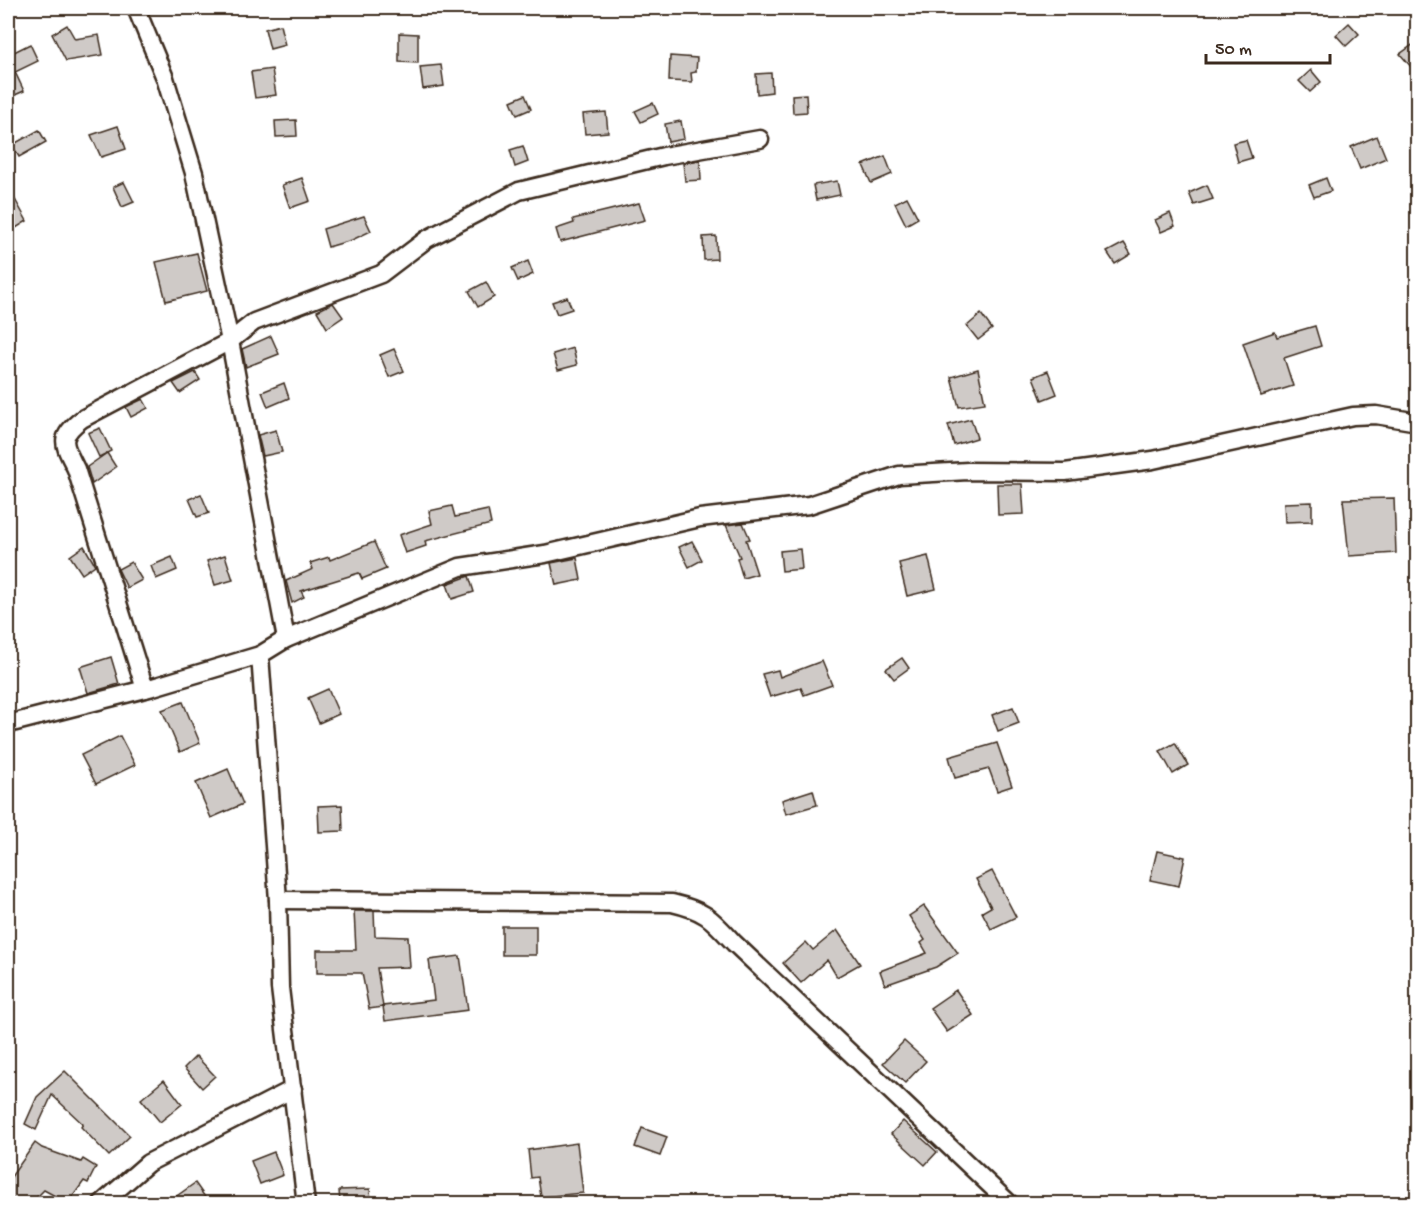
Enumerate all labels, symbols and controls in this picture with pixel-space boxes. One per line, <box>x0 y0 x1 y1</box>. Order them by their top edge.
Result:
scale bar <box>1206 27 1330 65</box>
text: 50 m <box>1215 40 1252 61</box>

